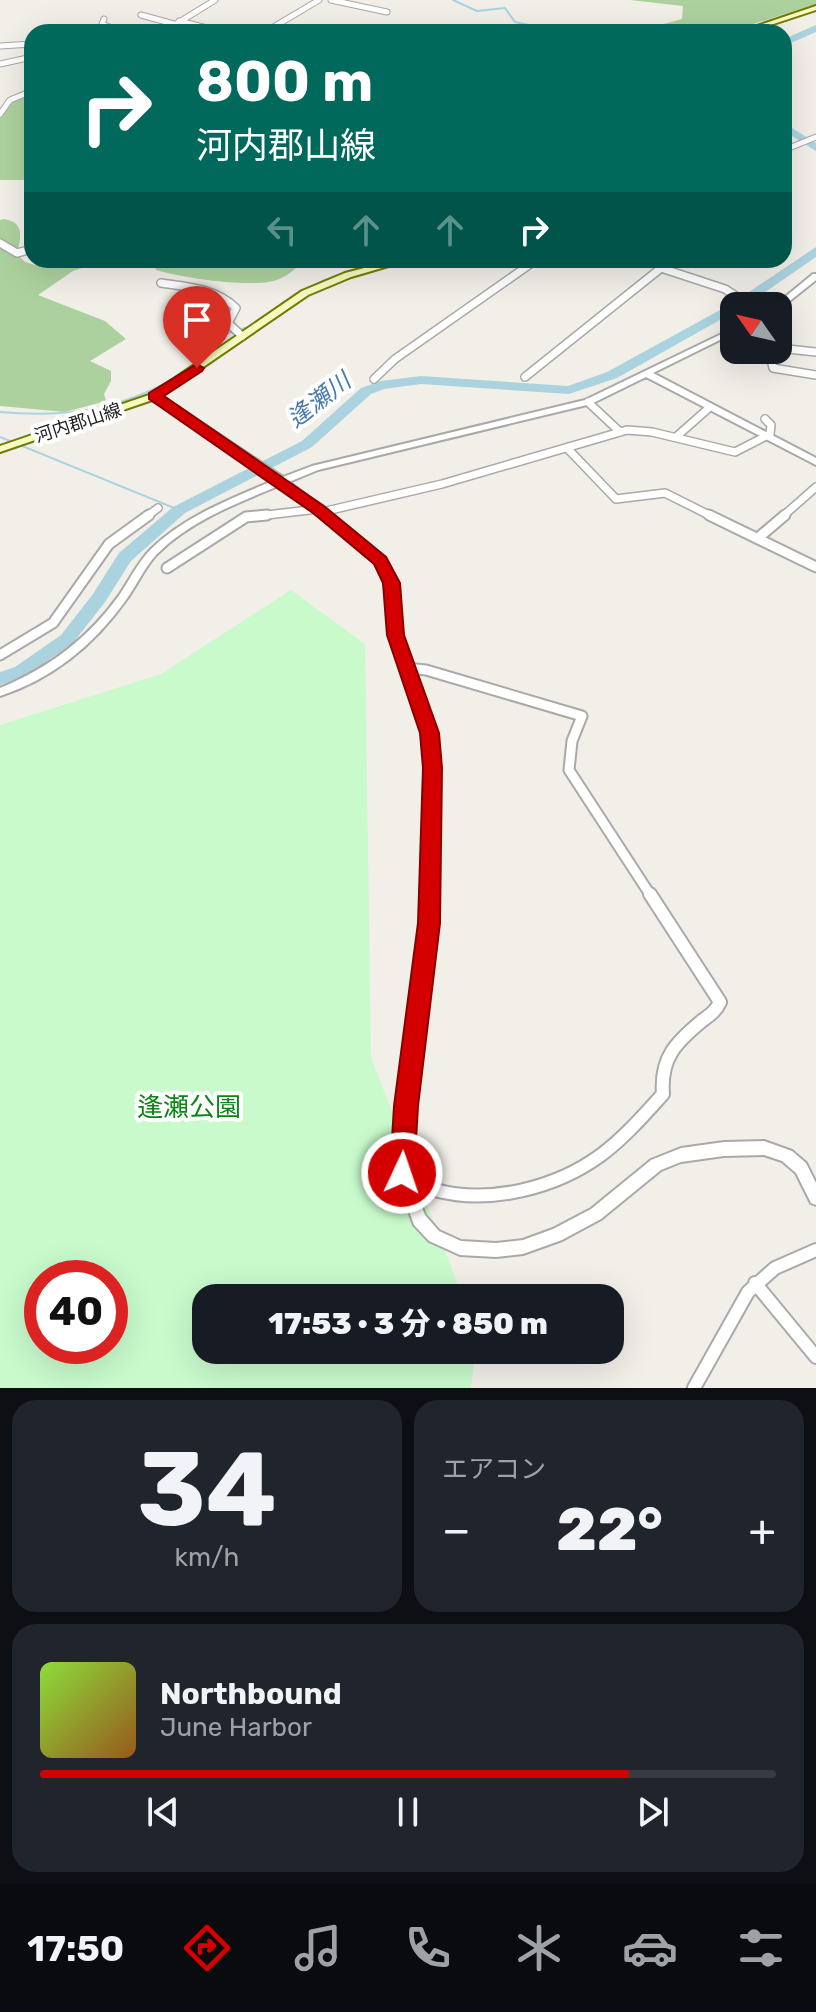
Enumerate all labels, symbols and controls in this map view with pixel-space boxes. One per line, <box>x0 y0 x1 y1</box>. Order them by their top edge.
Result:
text: 800 m <box>196 49 373 115</box>
icon: right <box>64 56 168 160</box>
text: 河内郡山線 <box>196 124 376 167</box>
icon: left <box>260 208 304 252</box>
icon: ahead <box>344 208 388 252</box>
icon: ahead <box>428 208 472 252</box>
icon: right <box>512 208 556 252</box>
pin <box>163 286 231 368</box>
north arrow <box>720 292 792 364</box>
map controls <box>720 292 792 364</box>
icon: arrive <box>175 298 219 342</box>
water label: 逢瀬川 <box>282 365 358 433</box>
street label: 河内郡山線 <box>32 399 124 447</box>
park label: 逢瀬公園 <box>137 1092 241 1123</box>
position arrow <box>360 1131 444 1215</box>
speed limit sign: 40 <box>24 1260 128 1364</box>
text: 17:53 · 3 分 · 850 m <box>268 1306 548 1342</box>
text: 34 <box>137 1428 277 1551</box>
text: エアコン <box>442 1454 546 1485</box>
text: 22° <box>556 1494 663 1565</box>
text: − <box>442 1504 471 1556</box>
text: + <box>749 1504 776 1556</box>
text: km/h <box>175 1542 239 1573</box>
text: Northbound <box>160 1676 342 1712</box>
text: June Harbor <box>160 1712 312 1743</box>
icon: previous <box>141 1790 185 1834</box>
icon: pause <box>386 1790 430 1834</box>
icon: next <box>631 1790 675 1834</box>
icon: directions <box>179 1920 235 1976</box>
icon: music <box>290 1920 346 1976</box>
icon: phone <box>400 1920 456 1976</box>
icon: climate <box>511 1920 567 1976</box>
icon: car <box>622 1920 678 1976</box>
icon: filters <box>733 1920 789 1976</box>
text: 17:50 <box>27 1927 124 1970</box>

